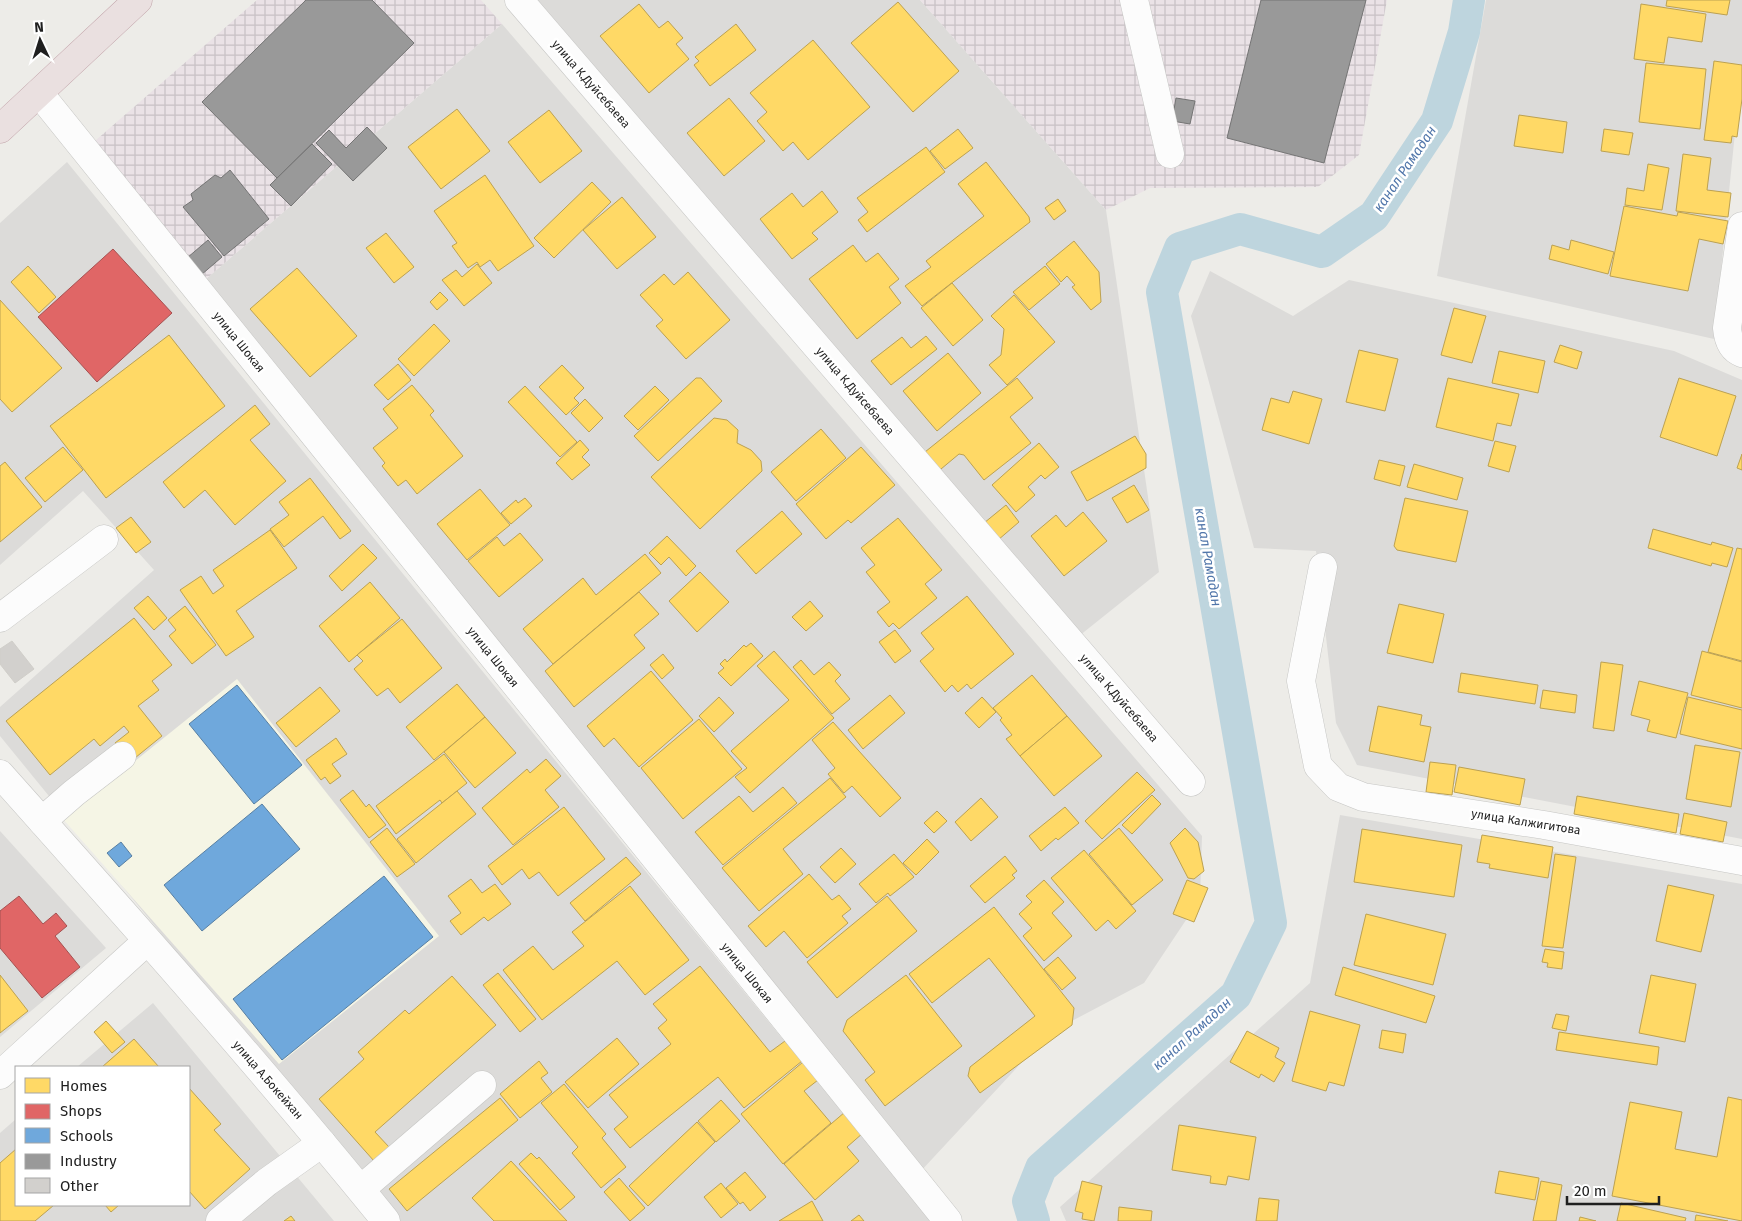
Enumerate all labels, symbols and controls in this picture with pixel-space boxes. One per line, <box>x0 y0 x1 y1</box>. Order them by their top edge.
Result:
north arrow <box>15 15 65 65</box>
text: N <box>34 19 44 36</box>
street label: улица К.Дуйсебаева <box>549 37 633 131</box>
water label: канал Рамадан <box>1370 123 1440 215</box>
street label: улица Шокая <box>210 309 268 375</box>
street label: улица К.Дуйсебаева <box>813 344 897 438</box>
water label: канал Рамадан <box>1191 506 1225 608</box>
street label: улица Шокая <box>464 624 522 690</box>
street label: улица К.Дуйсебаева <box>1077 651 1161 745</box>
street label: улица Калжигитова <box>1470 806 1582 838</box>
street label: улица Шокая <box>718 940 776 1006</box>
water label: канал Рамадан <box>1149 994 1235 1074</box>
street label: улица А.Бокейхан <box>230 1038 306 1122</box>
legend <box>15 1066 190 1206</box>
text: Homes <box>60 1077 107 1095</box>
text: Shops <box>60 1102 102 1120</box>
text: Schools <box>60 1127 113 1145</box>
text: Industry <box>60 1152 117 1170</box>
scale bar <box>1567 1174 1660 1206</box>
text: Other <box>60 1177 99 1195</box>
text: 20 m <box>1574 1182 1607 1200</box>

